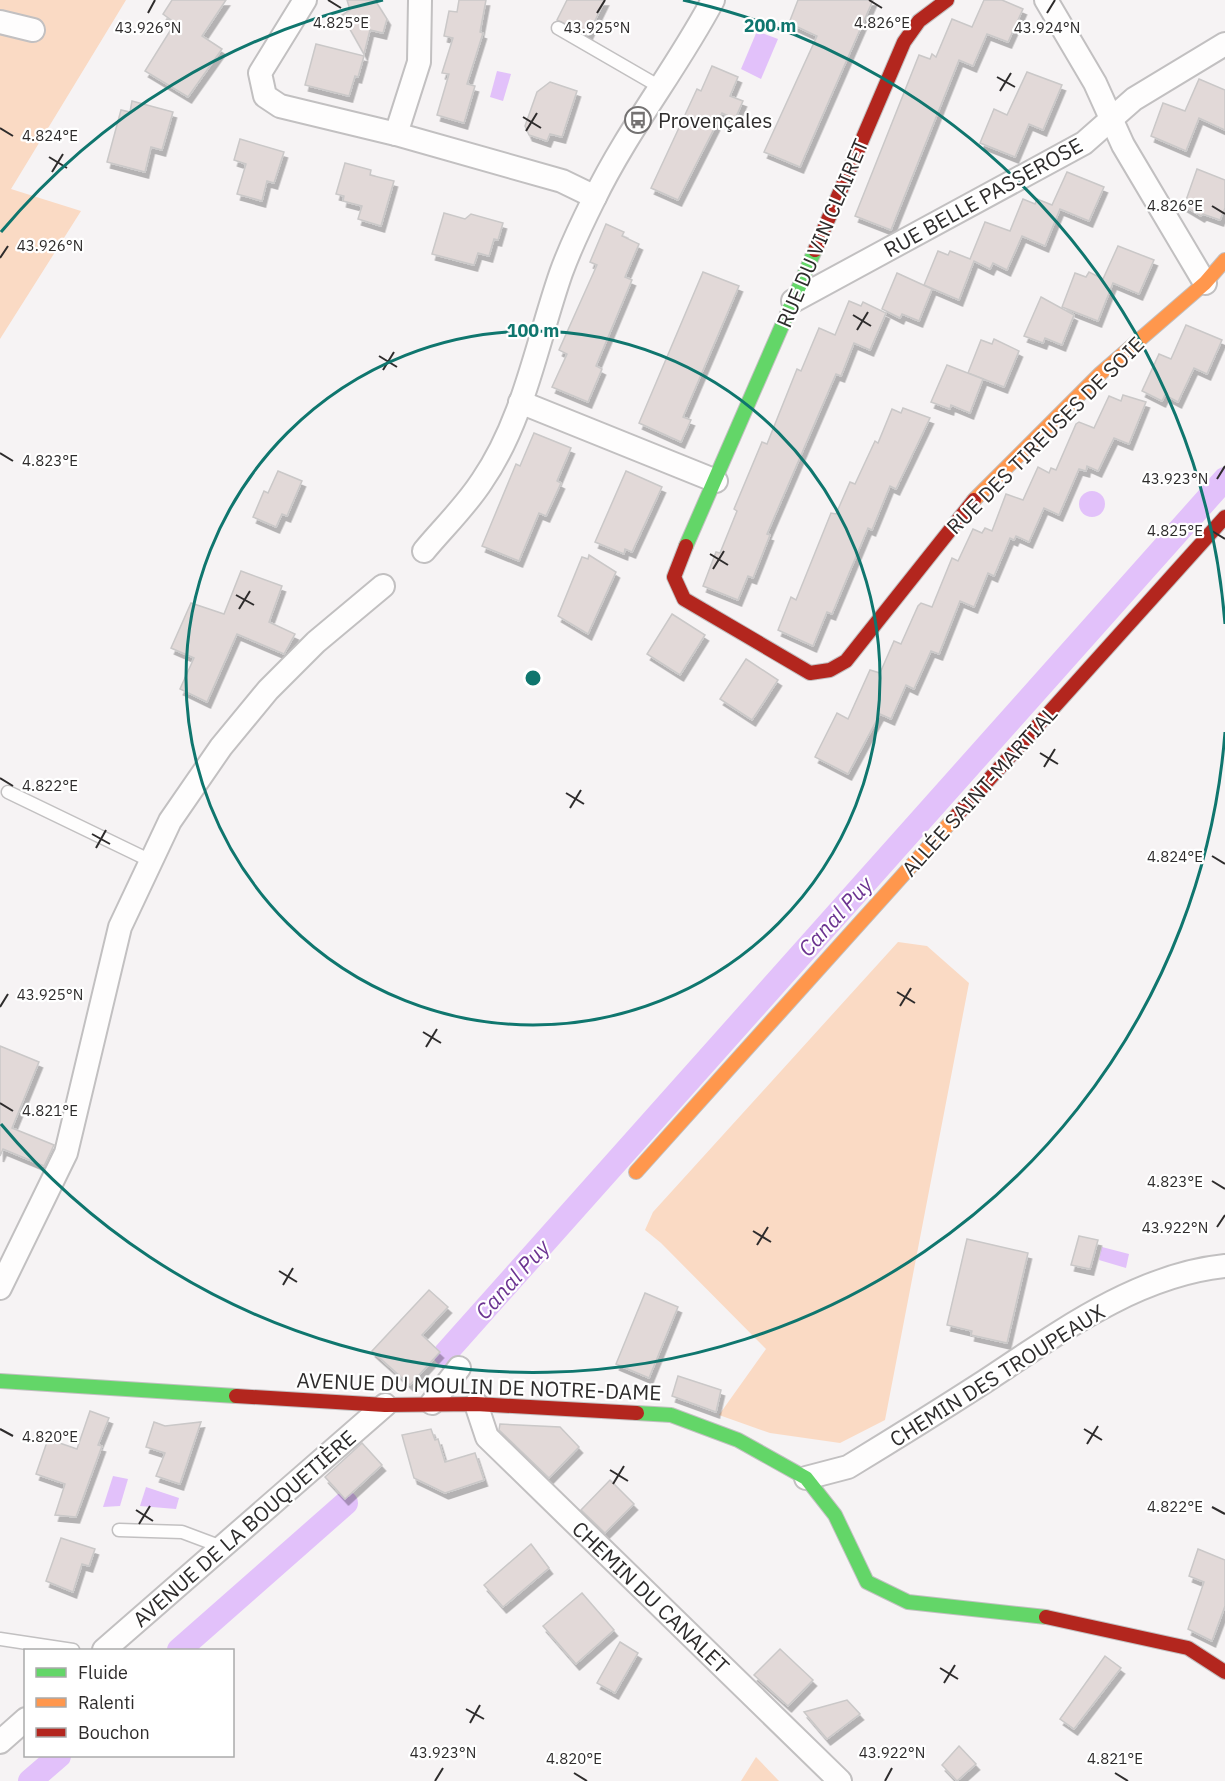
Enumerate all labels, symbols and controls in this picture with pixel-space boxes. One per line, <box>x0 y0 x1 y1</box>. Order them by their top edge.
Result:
text: 4.825°E <box>313 13 369 32</box>
text: 4.826°E <box>854 13 910 32</box>
text: 200 m <box>744 14 796 37</box>
text: 43.926°N <box>115 18 181 37</box>
text: 43.925°N <box>564 18 630 37</box>
text: 43.924°N <box>1014 18 1080 37</box>
bus stop icon: Provençales <box>623 105 653 135</box>
place label: Provençales <box>658 106 773 134</box>
text: 4.824°E <box>22 126 78 145</box>
street label: RUE BELLE PASSEROSE <box>879 131 1087 263</box>
street label: RUE DU VIN CLAIRET <box>770 134 874 332</box>
text: 4.826°E <box>1147 196 1203 215</box>
text: 43.926°N <box>17 236 83 255</box>
text: 100 m <box>507 319 559 342</box>
street label: RUE DES TIREUSES DE SOIE <box>940 330 1150 540</box>
text: 4.823°E <box>22 451 78 470</box>
text: 43.923°N <box>1142 469 1208 488</box>
text: 4.825°E <box>1147 521 1203 540</box>
centre of rings <box>523 668 543 688</box>
street label: ALLÉE SAINT-MARTIAL <box>895 700 1063 882</box>
text: 4.822°E <box>22 776 78 795</box>
text: 4.824°E <box>1147 847 1203 866</box>
water label: Canal Puy <box>791 869 879 962</box>
text: 43.925°N <box>17 985 83 1004</box>
text: 4.821°E <box>22 1101 78 1120</box>
text: 4.823°E <box>1147 1172 1203 1191</box>
text: 43.922°N <box>1142 1218 1208 1237</box>
water label: Canal Puy <box>468 1232 556 1325</box>
street label: CHEMIN DES TROUPEAUX <box>884 1297 1110 1453</box>
street label: AVENUE DU MOULIN DE NOTRE-DAME <box>296 1366 662 1406</box>
street label: AVENUE DE LA BOUQUETIÈRE <box>127 1423 361 1633</box>
text: 4.820°E <box>22 1427 78 1446</box>
text: 4.822°E <box>1147 1497 1203 1516</box>
street label: CHEMIN DU CANALET <box>566 1515 736 1679</box>
legend <box>24 1649 234 1757</box>
text: Fluide <box>78 1661 128 1684</box>
text: Ralenti <box>78 1691 135 1714</box>
text: Bouchon <box>78 1721 150 1744</box>
text: 43.923°N <box>410 1743 476 1762</box>
text: 43.922°N <box>859 1743 925 1762</box>
text: 4.820°E <box>546 1749 602 1768</box>
text: 4.821°E <box>1087 1749 1143 1768</box>

